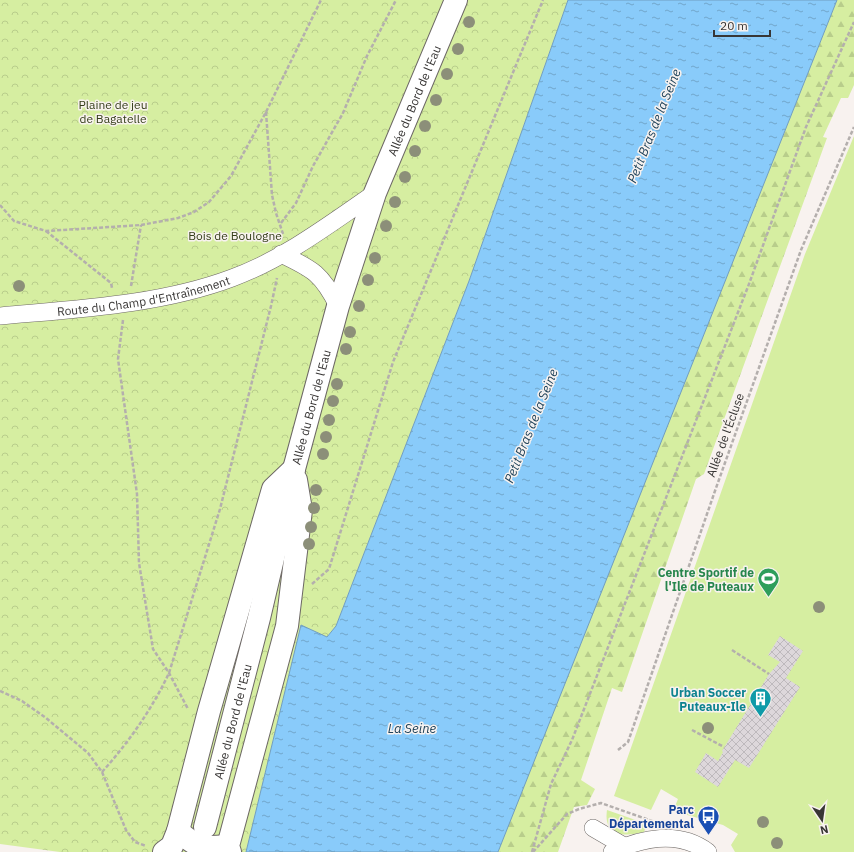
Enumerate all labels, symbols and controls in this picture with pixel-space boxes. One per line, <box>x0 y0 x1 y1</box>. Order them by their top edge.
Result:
scale bar <box>714 12 770 38</box>
text: 20 m <box>720 18 748 33</box>
street label: Allée du Bord de l'Eau <box>384 43 444 158</box>
water label: Petit Bras de la Seine <box>623 66 685 185</box>
park label: Plaine de jeu de Bagatelle <box>79 97 147 126</box>
park label: Bois de Boulogne <box>188 228 282 243</box>
street label: Route du Champ d'Entraînement <box>56 272 232 318</box>
street label: Allée du Bord de l'Eau <box>288 348 333 466</box>
water label: Petit Bras de la Seine <box>500 366 562 485</box>
street label: Allée de l'Écluse <box>703 391 747 479</box>
place label: Centre Sportif de l'Ile de Puteaux <box>658 565 754 594</box>
sports icon: Centre Sportif de l'Ile de Puteaux <box>756 566 782 599</box>
street label: Allée du Bord de l'Eau <box>210 662 254 781</box>
place label: Urban Soccer Puteaux-Ile <box>671 685 746 714</box>
building icon: Urban Soccer Puteaux-Ile <box>748 686 774 719</box>
water label: La Seine <box>388 720 437 737</box>
north arrow <box>802 800 842 840</box>
place label: Parc Départemental <box>609 802 694 831</box>
bus stop icon: Parc Départemental <box>696 803 722 836</box>
text: N <box>819 822 830 837</box>

